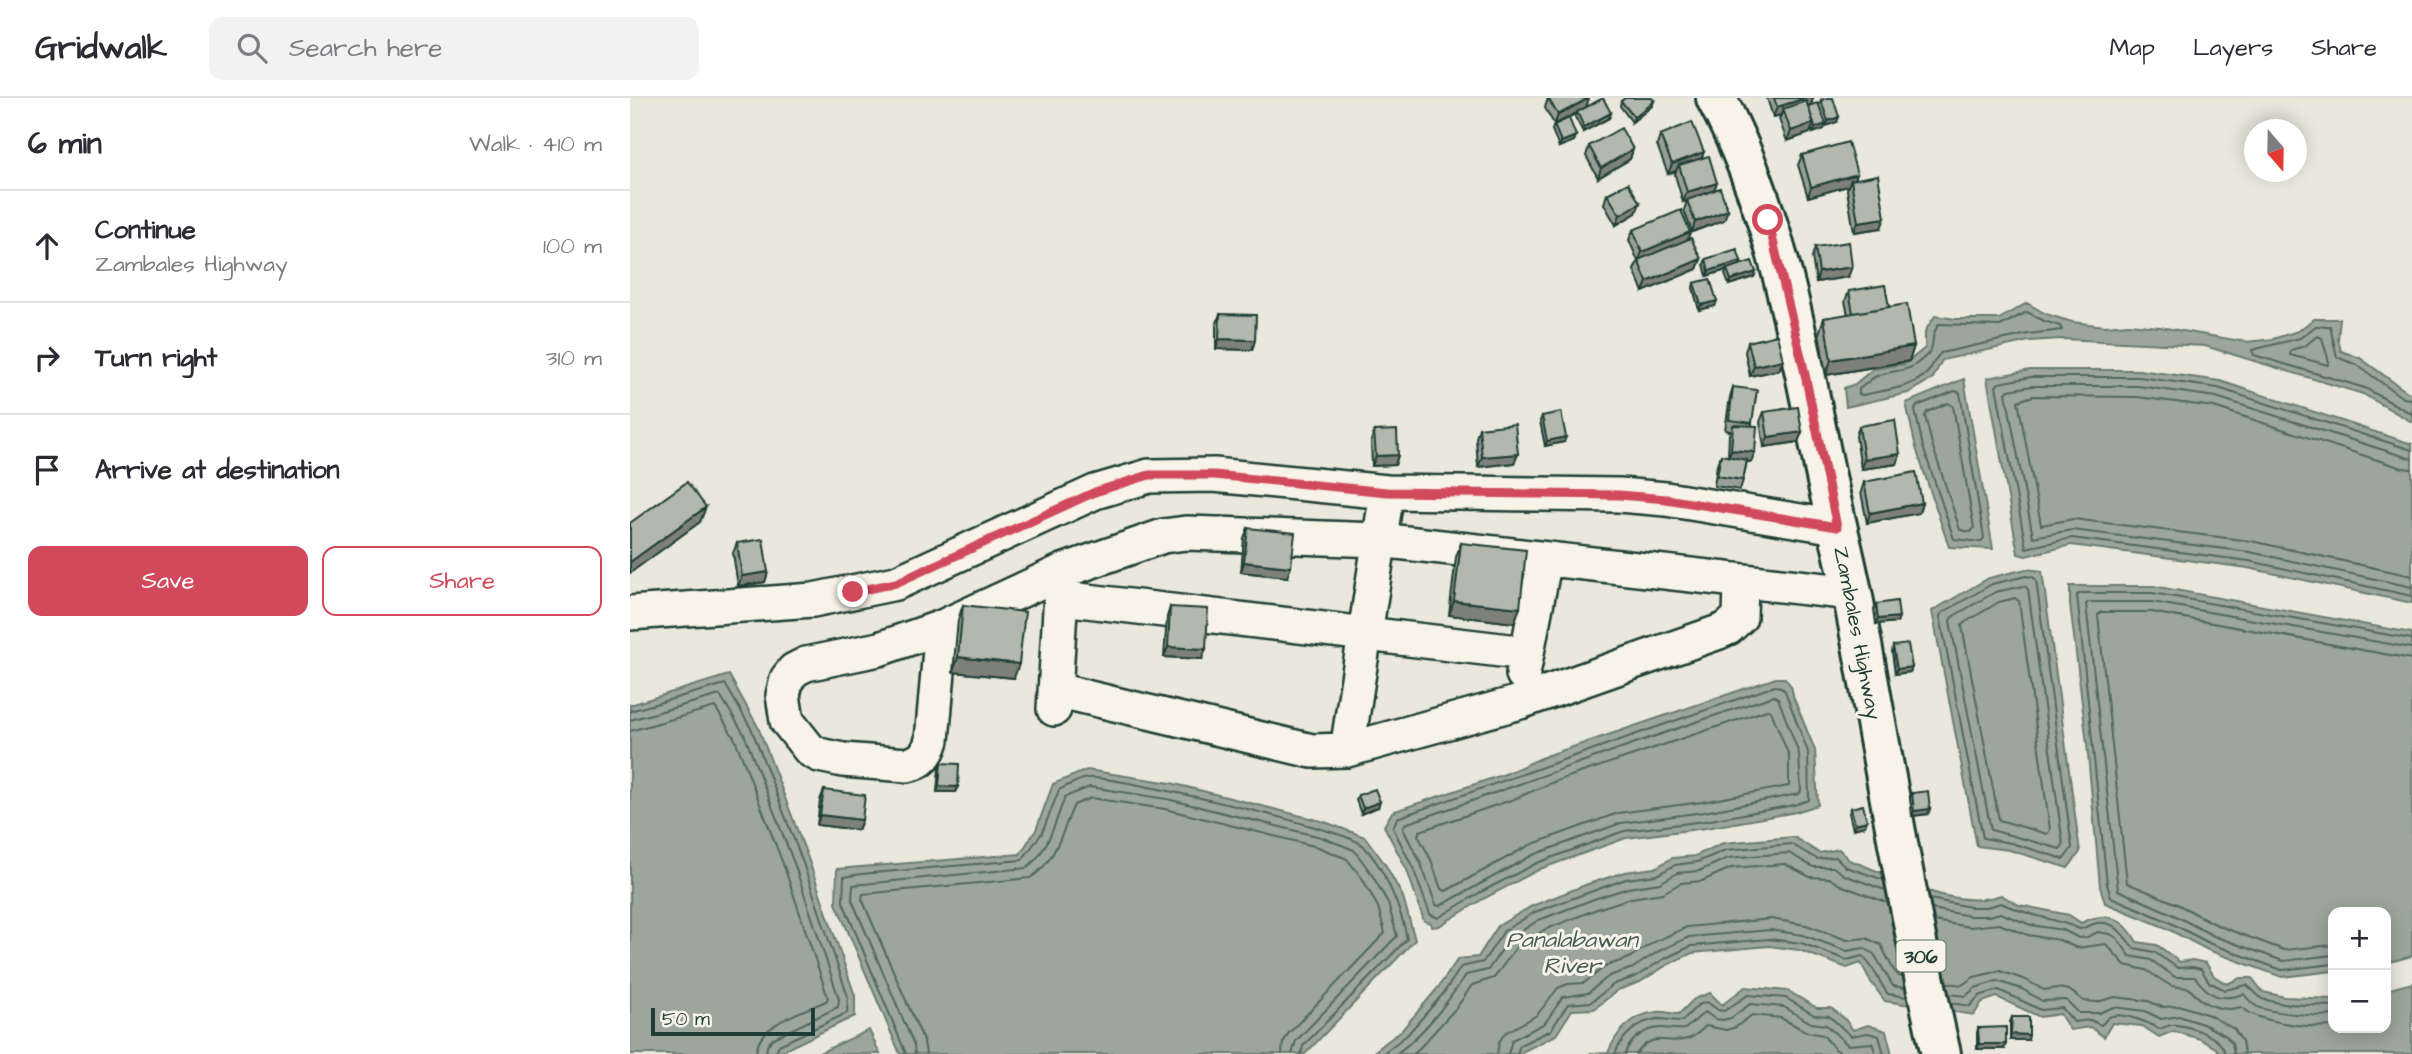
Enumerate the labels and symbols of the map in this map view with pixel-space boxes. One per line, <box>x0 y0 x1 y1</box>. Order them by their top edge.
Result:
north arrow <box>2244 119 2307 182</box>
route start <box>1752 204 1783 235</box>
street label: Zambales Highway <box>1825 544 1889 723</box>
route end <box>837 576 868 607</box>
water label: Panalabawan River <box>1506 924 1640 982</box>
road number: 306 <box>1896 940 1946 972</box>
scale bar <box>651 1005 816 1037</box>

